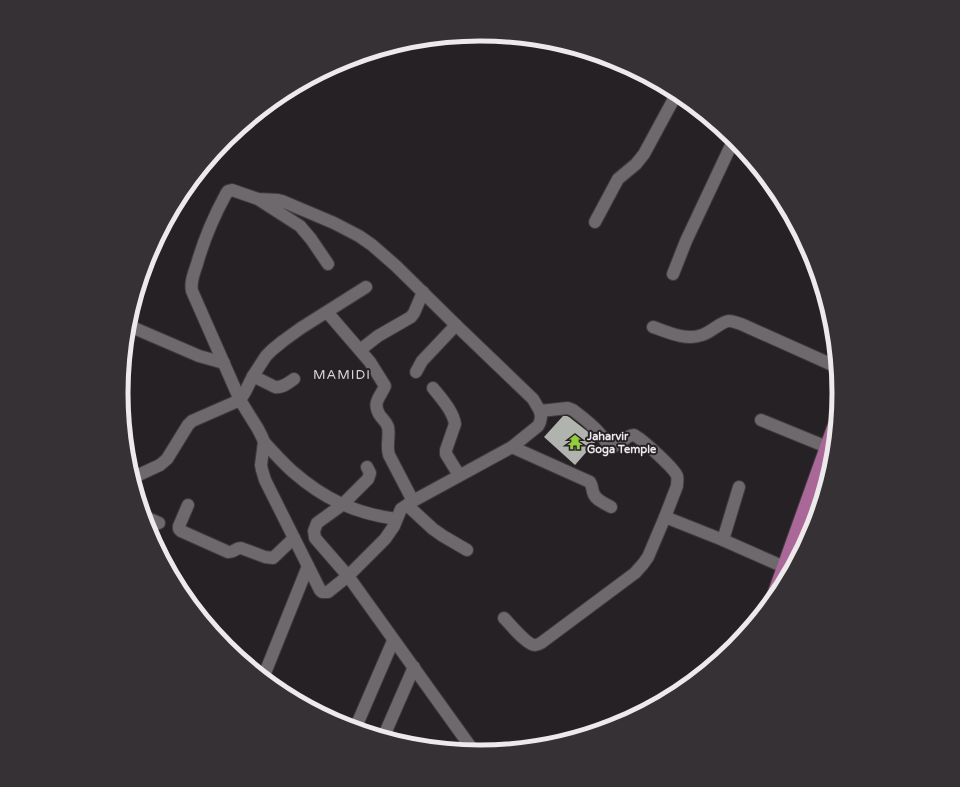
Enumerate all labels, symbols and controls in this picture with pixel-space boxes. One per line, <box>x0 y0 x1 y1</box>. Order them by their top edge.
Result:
district label: MAMIDI <box>313 367 371 383</box>
place label: Jaharvir Goga Temple <box>586 430 657 457</box>
temple icon: Jaharvir Goga Temple <box>566 433 584 451</box>

